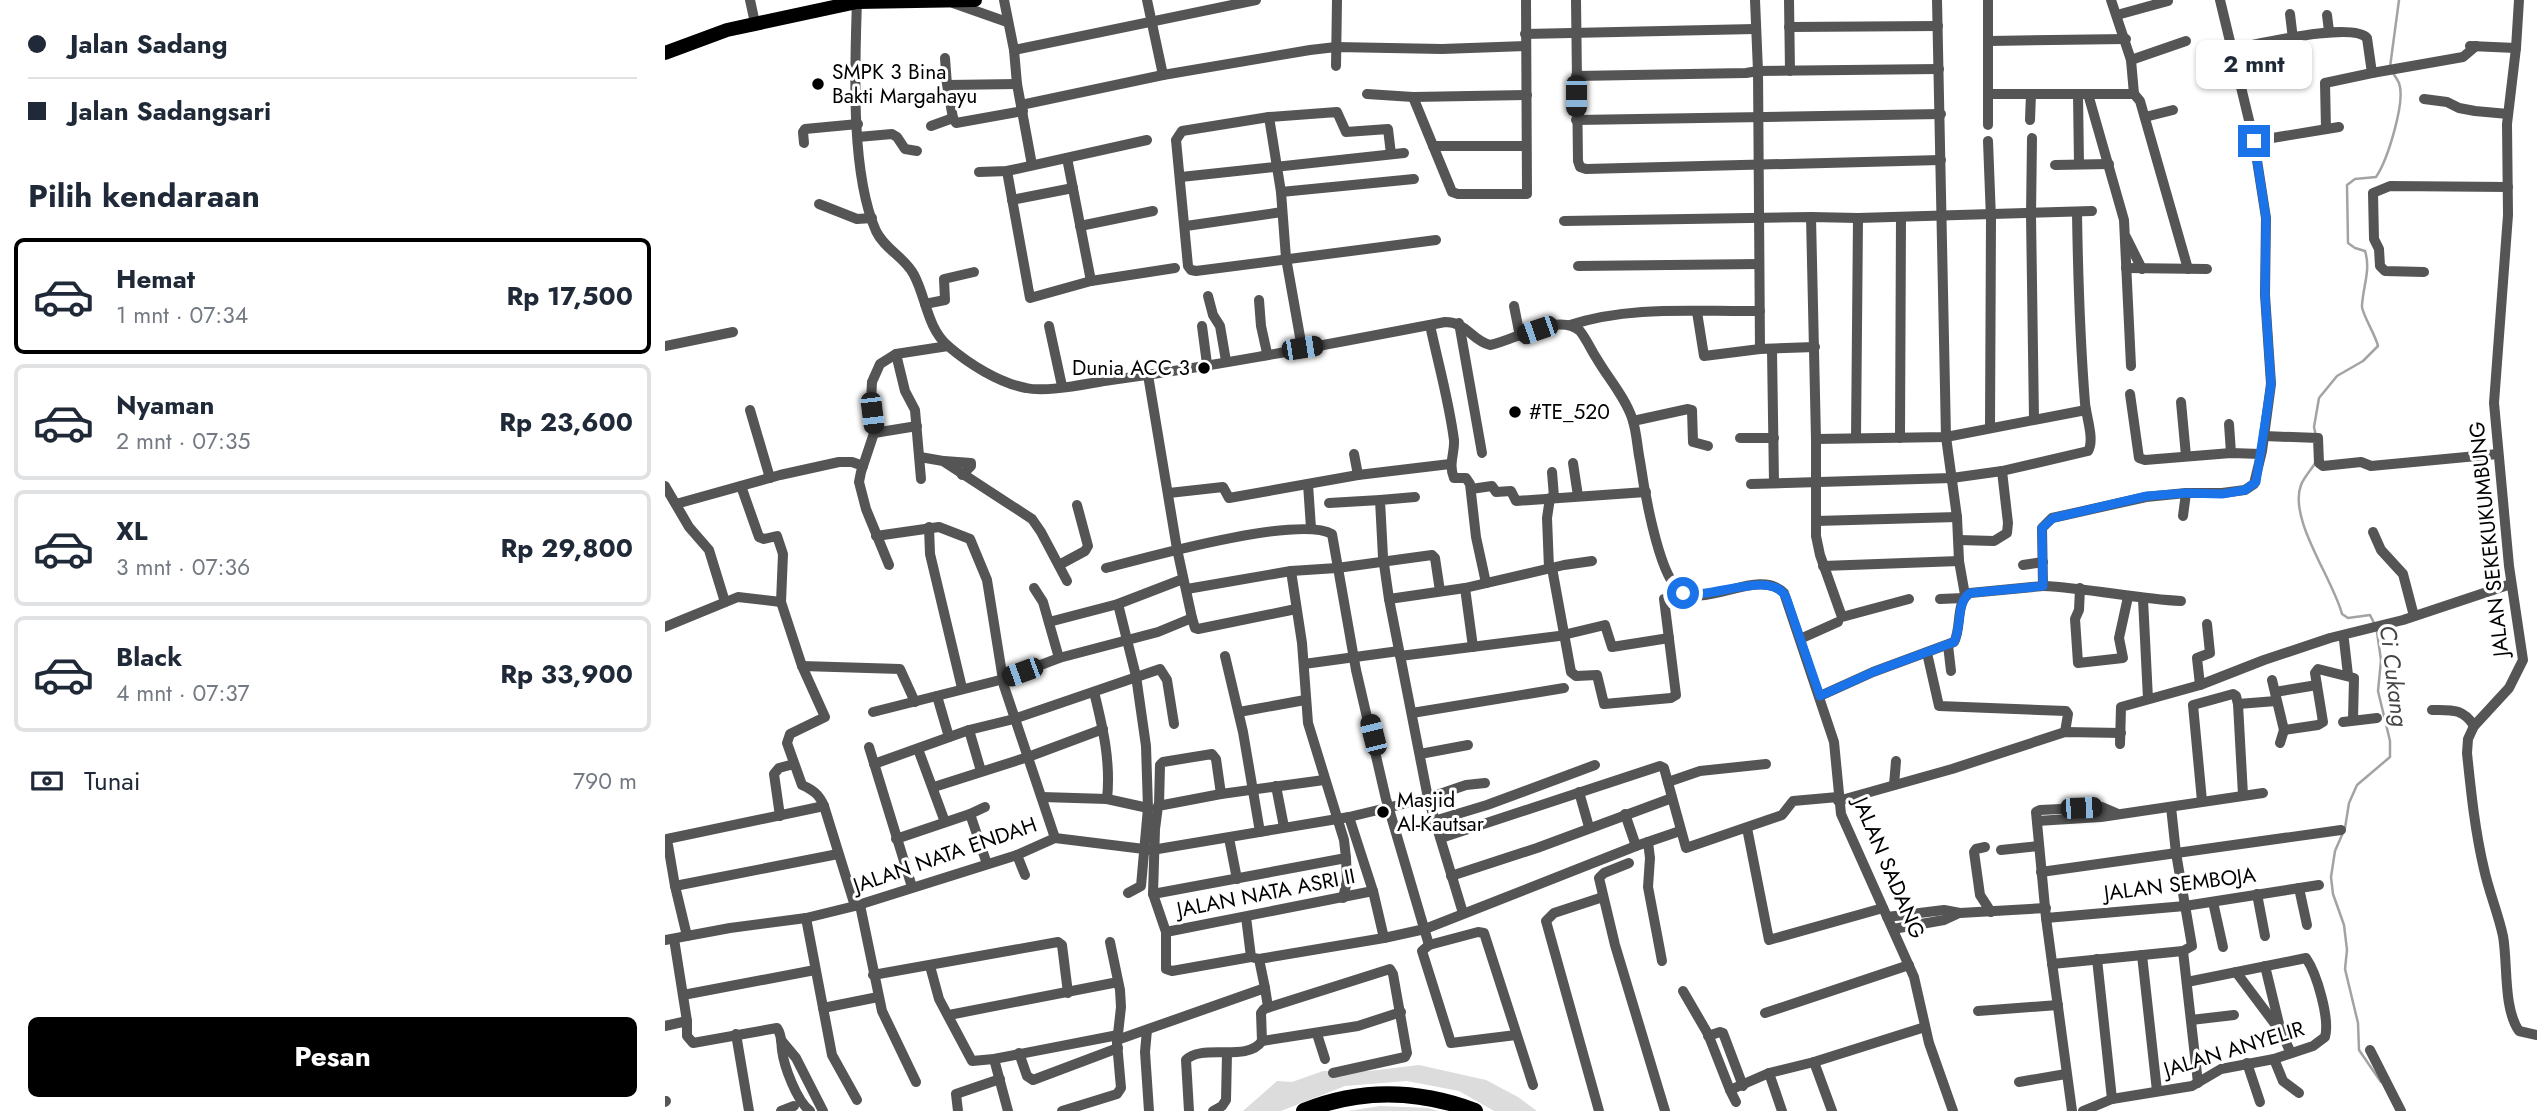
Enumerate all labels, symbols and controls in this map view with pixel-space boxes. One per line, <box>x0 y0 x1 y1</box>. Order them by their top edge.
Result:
text: Jalan Sadang <box>70 25 228 63</box>
callout: 2 mnt <box>2196 40 2312 88</box>
text: 2 mnt <box>2223 47 2285 81</box>
place label: SMPK 3 Bina Bakti Margahayu <box>832 57 977 111</box>
car <box>1566 75 1587 117</box>
marker: SMPK 3 Bina Bakti Margahayu <box>810 76 826 92</box>
text: Jalan Sadangsari <box>70 92 271 130</box>
route end <box>2238 125 2270 157</box>
text: Pilih kendaraan <box>28 173 260 219</box>
text: Hemat <box>116 260 195 298</box>
icon: car <box>32 265 95 328</box>
text: Rp 17,500 <box>506 277 633 315</box>
text: 1 mnt · 07:34 <box>116 298 248 332</box>
car <box>1514 313 1561 347</box>
car <box>1280 334 1325 362</box>
place label: Dunia ACC 3 <box>1072 353 1190 383</box>
marker: Dunia ACC 3 <box>1196 360 1212 376</box>
text: Nyaman <box>116 386 215 424</box>
icon: car <box>32 391 95 454</box>
car <box>860 391 885 435</box>
place label: #TE_520 <box>1529 397 1610 427</box>
text: Rp 23,600 <box>499 403 633 441</box>
marker: #TE_520 <box>1507 404 1523 420</box>
street label: JALAN SEKEKUKUMBUNG <box>2462 420 2517 661</box>
text: 2 mnt · 07:35 <box>116 424 251 458</box>
text: XL <box>116 512 148 550</box>
icon: car <box>32 517 95 580</box>
text: Rp 29,800 <box>501 529 633 567</box>
text: 3 mnt · 07:36 <box>116 550 250 584</box>
route start <box>1667 577 1699 609</box>
water label: Ci Cukang <box>2371 623 2417 729</box>
text: Black <box>116 638 182 676</box>
icon: car <box>32 643 95 706</box>
text: Rp 33,900 <box>500 655 633 693</box>
car <box>999 655 1046 689</box>
text: 4 mnt · 07:37 <box>116 676 250 710</box>
car <box>1358 712 1389 758</box>
icon: cash <box>28 762 66 800</box>
text: Tunai <box>84 762 141 800</box>
text: 790 m <box>573 764 637 798</box>
place label: Masjid Al-Kautsar <box>1397 785 1485 839</box>
street label: JALAN SADANG <box>1845 790 1932 943</box>
car <box>2060 797 2103 819</box>
marker: Masjid Al-Kautsar <box>1375 804 1391 820</box>
street label: JALAN NATA ENDAH <box>846 810 1041 901</box>
street label: JALAN SEMBOJA <box>2099 860 2258 909</box>
street label: JALAN NATA ASRI II <box>1171 861 1358 926</box>
street label: JALAN ANYELIR <box>2157 1013 2308 1085</box>
button: Pesan <box>28 1017 637 1097</box>

